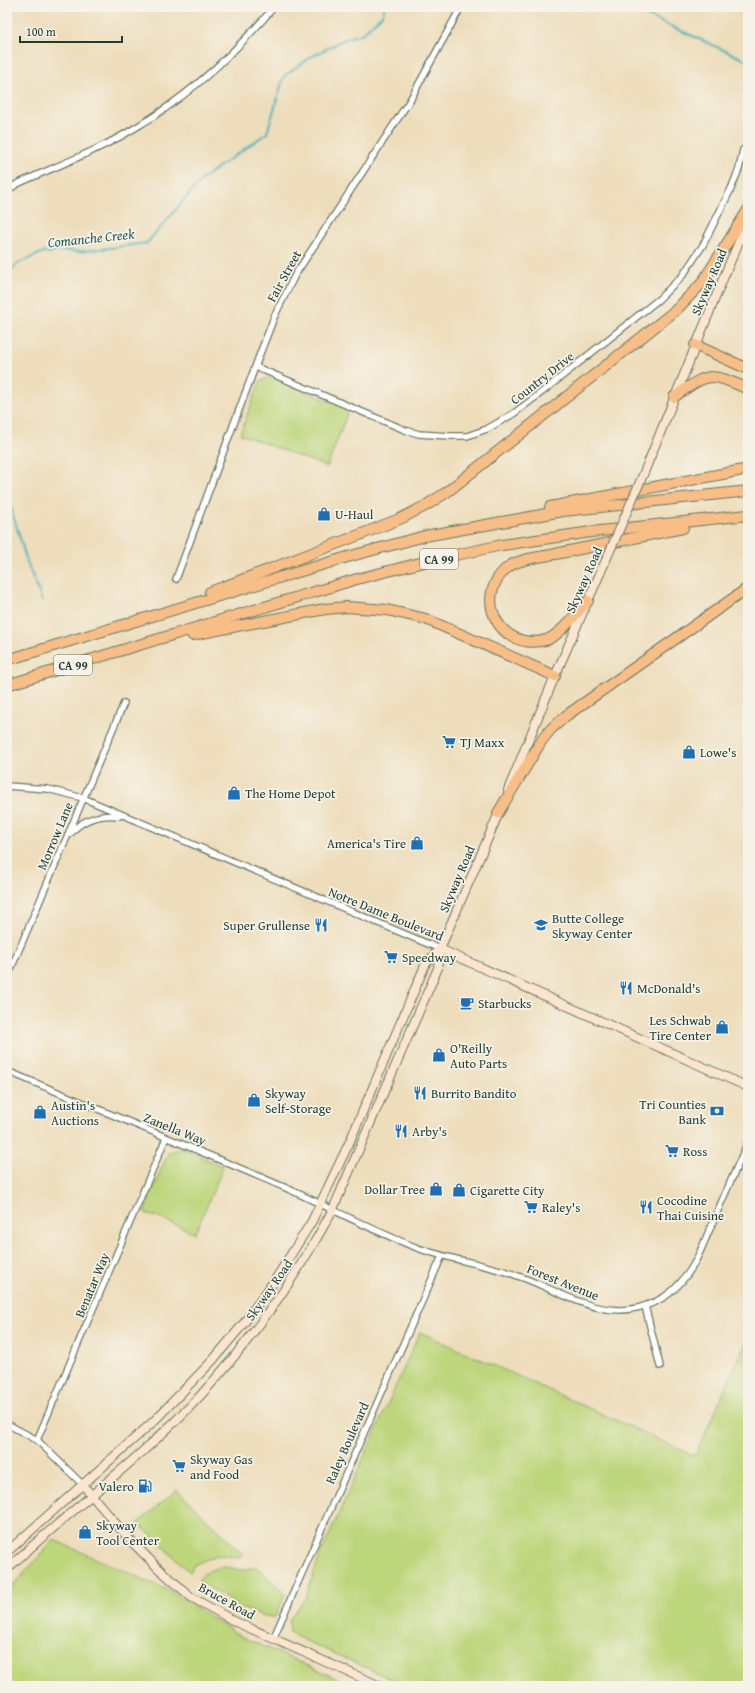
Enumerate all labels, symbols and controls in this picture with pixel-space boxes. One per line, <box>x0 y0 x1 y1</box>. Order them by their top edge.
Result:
scale bar <box>20 18 122 44</box>
text: 100 m <box>26 23 56 40</box>
water label: Comanche Creek <box>47 223 136 252</box>
street label: Skyway Road <box>686 245 732 318</box>
street label: Fair Street <box>262 246 306 305</box>
street label: Country Drive <box>506 347 578 409</box>
place label: U-Haul <box>335 505 374 524</box>
shop icon: U-Haul <box>316 506 332 522</box>
street label: Skyway Road <box>561 544 607 616</box>
road number: CA 99 <box>420 549 458 569</box>
road number: CA 99 <box>54 655 92 675</box>
place label: TJ Maxx <box>460 733 505 752</box>
supermarket icon: TJ Maxx <box>441 734 457 750</box>
place label: Lowe's <box>700 743 736 762</box>
shop icon: Lowe's <box>681 744 697 760</box>
place label: The Home Depot <box>245 784 336 803</box>
shop icon: The Home Depot <box>226 785 242 801</box>
street label: Morrow Lane <box>32 799 78 873</box>
place label: America's Tire <box>327 834 406 853</box>
shop icon: America's Tire <box>409 835 425 851</box>
street label: Skyway Road <box>434 842 480 915</box>
street label: Notre Dame Boulevard <box>326 882 447 946</box>
place label: Butte College Skyway Center <box>552 909 633 943</box>
place label: Super Grullense <box>223 916 310 935</box>
restaurant icon: Super Grullense <box>313 917 329 933</box>
school or university icon: Butte College Skyway Center <box>533 917 549 933</box>
place label: Speedway <box>402 948 457 967</box>
supermarket icon: Speedway <box>383 949 399 965</box>
place label: McDonald's <box>637 979 701 998</box>
restaurant icon: McDonald's <box>618 980 634 996</box>
place label: Starbucks <box>478 994 532 1013</box>
cafe icon: Starbucks <box>459 995 475 1011</box>
place label: Les Schwab Tire Center <box>649 1011 712 1045</box>
shop icon: Les Schwab Tire Center <box>714 1019 730 1035</box>
place label: O'Reilly Auto Parts <box>450 1039 507 1073</box>
shop icon: O'Reilly Auto Parts <box>431 1047 447 1063</box>
place label: Skyway Self-Storage <box>265 1084 331 1118</box>
place label: Burrito Bandito <box>431 1084 517 1103</box>
restaurant icon: Burrito Bandito <box>412 1085 428 1101</box>
shop icon: Skyway Self-Storage <box>246 1092 262 1108</box>
place label: Tri Counties Bank <box>639 1095 706 1129</box>
place label: Austin's Auctions <box>51 1096 99 1130</box>
bank icon: Tri Counties Bank <box>709 1103 725 1119</box>
shop icon: Austin's Auctions <box>32 1104 48 1120</box>
street label: Zanella Way <box>141 1108 210 1150</box>
place label: Arby's <box>412 1122 447 1141</box>
restaurant icon: Arby's <box>393 1123 409 1139</box>
place label: Ross <box>683 1142 707 1161</box>
supermarket icon: Ross <box>664 1143 680 1159</box>
place label: Dollar Tree <box>364 1180 425 1199</box>
shop icon: Dollar Tree <box>428 1181 444 1197</box>
place label: Cigarette City <box>470 1181 545 1200</box>
shop icon: Cigarette City <box>451 1182 467 1198</box>
place label: Cocodine Thai Cuisine <box>657 1191 724 1225</box>
place label: Raley's <box>542 1198 580 1217</box>
supermarket icon: Raley's <box>523 1199 539 1215</box>
restaurant icon: Cocodine Thai Cuisine <box>638 1199 654 1215</box>
street label: Benatar Way <box>70 1249 114 1320</box>
street label: Skyway Road <box>241 1255 297 1325</box>
street label: Forest Avenue <box>524 1259 602 1305</box>
street label: Raley Boulevard <box>320 1399 374 1487</box>
place label: Skyway Gas and Food <box>190 1450 253 1484</box>
supermarket icon: Skyway Gas and Food <box>171 1458 187 1474</box>
place label: Valero <box>99 1477 134 1496</box>
fuel station icon: Valero <box>137 1478 153 1494</box>
place label: Skyway Tool Center <box>96 1516 160 1550</box>
shop icon: Skyway Tool Center <box>77 1524 93 1540</box>
street label: Bruce Road <box>195 1578 259 1624</box>

